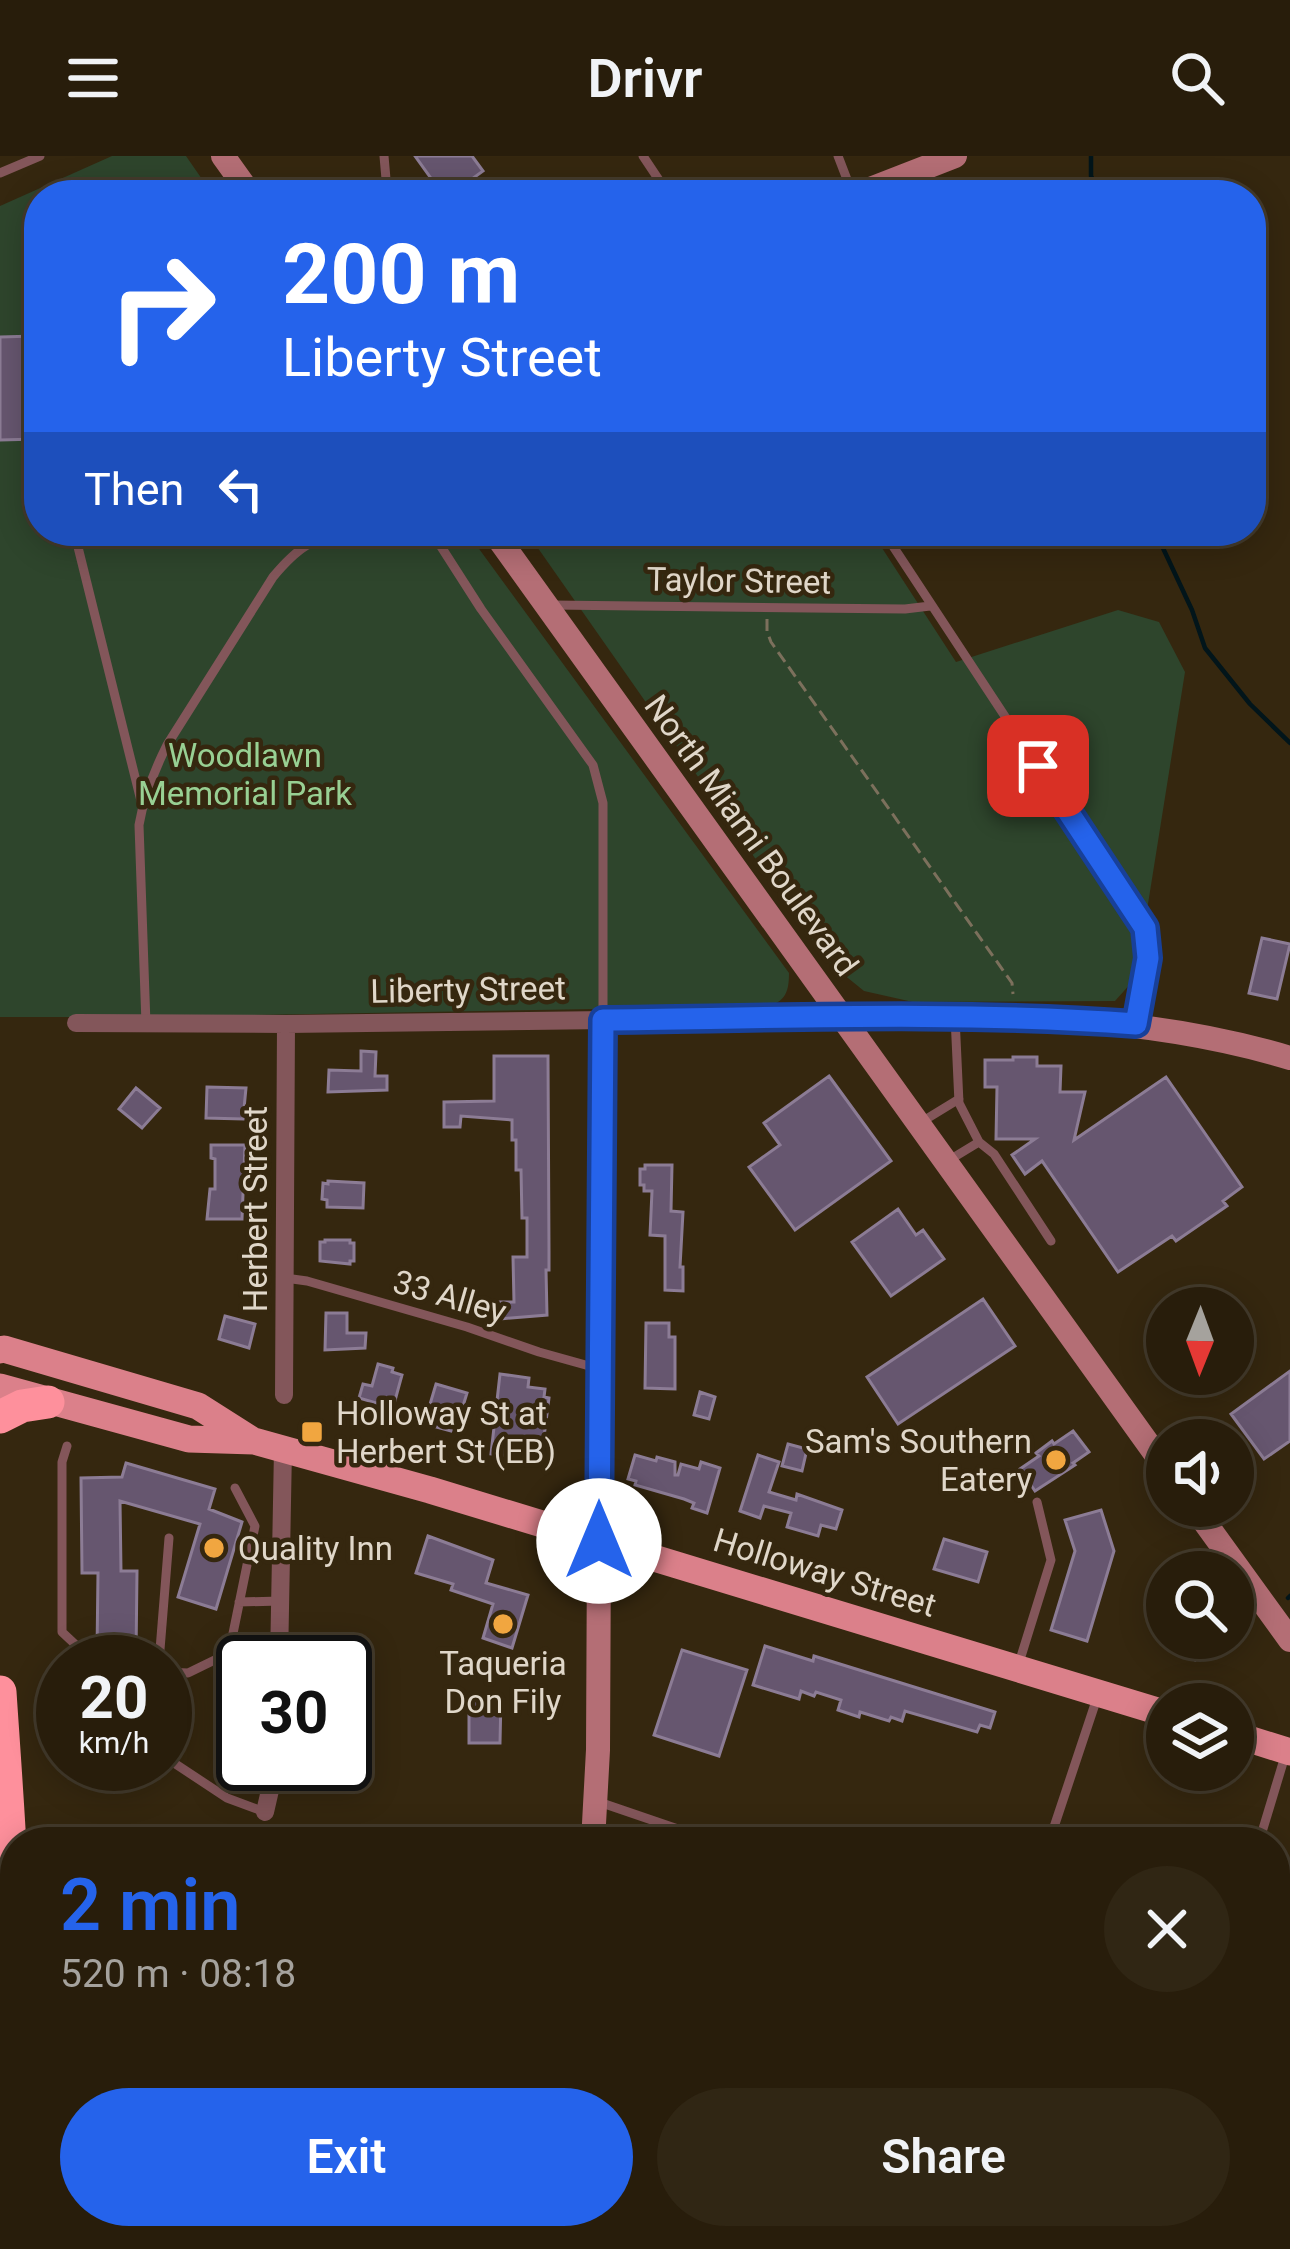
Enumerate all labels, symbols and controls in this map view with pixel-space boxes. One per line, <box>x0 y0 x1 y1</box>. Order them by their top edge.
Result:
icon: menu <box>60 45 126 111</box>
icon: search <box>1164 45 1230 111</box>
text: Drivr <box>587 47 703 110</box>
text: 200 m <box>282 225 520 324</box>
icon: right <box>84 228 240 384</box>
text: Liberty Street <box>282 326 602 389</box>
icon: left <box>208 456 274 522</box>
text: Then <box>84 463 184 516</box>
street label: Taylor Street <box>646 559 832 602</box>
street label: North Miami Boulevard <box>637 687 867 983</box>
pin <box>987 715 1089 817</box>
icon: arrive <box>1005 733 1071 799</box>
park label: Woodlawn Memorial Park <box>138 736 352 813</box>
street label: Liberty Street <box>370 968 566 1011</box>
street label: Herbert Street <box>236 1106 275 1312</box>
street label: 33 Alley <box>389 1262 511 1331</box>
north arrow <box>1146 1287 1254 1395</box>
map controls <box>1146 1287 1254 1791</box>
place label: Holloway St at Herbert St (EB) <box>336 1394 556 1471</box>
marker: Holloway St at Herbert St (EB) <box>299 1419 325 1445</box>
button: sound <box>1146 1419 1254 1527</box>
place label: Sam's Southern Eatery <box>805 1422 1032 1499</box>
marker: Sam's Southern Eatery <box>1043 1447 1069 1473</box>
position arrow <box>536 1478 662 1604</box>
street label: Holloway Street <box>709 1520 941 1625</box>
place label: Quality Inn <box>238 1529 393 1568</box>
marker: Quality Inn <box>201 1535 227 1561</box>
button: search <box>1146 1551 1254 1659</box>
marker: Taqueria Don Fily <box>490 1611 516 1637</box>
speed limit sign: 30 <box>216 1635 372 1791</box>
place label: Taqueria Don Fily <box>439 1644 567 1721</box>
text: 20 <box>80 1662 148 1733</box>
button: layers <box>1146 1683 1254 1791</box>
text: km/h <box>79 1725 149 1760</box>
text: 2 min <box>60 1863 241 1948</box>
button: close <box>1104 1866 1230 1992</box>
text: 520 m · 08:18 <box>60 1951 296 1997</box>
button: Exit <box>60 2088 633 2226</box>
button: Share <box>657 2088 1230 2226</box>

